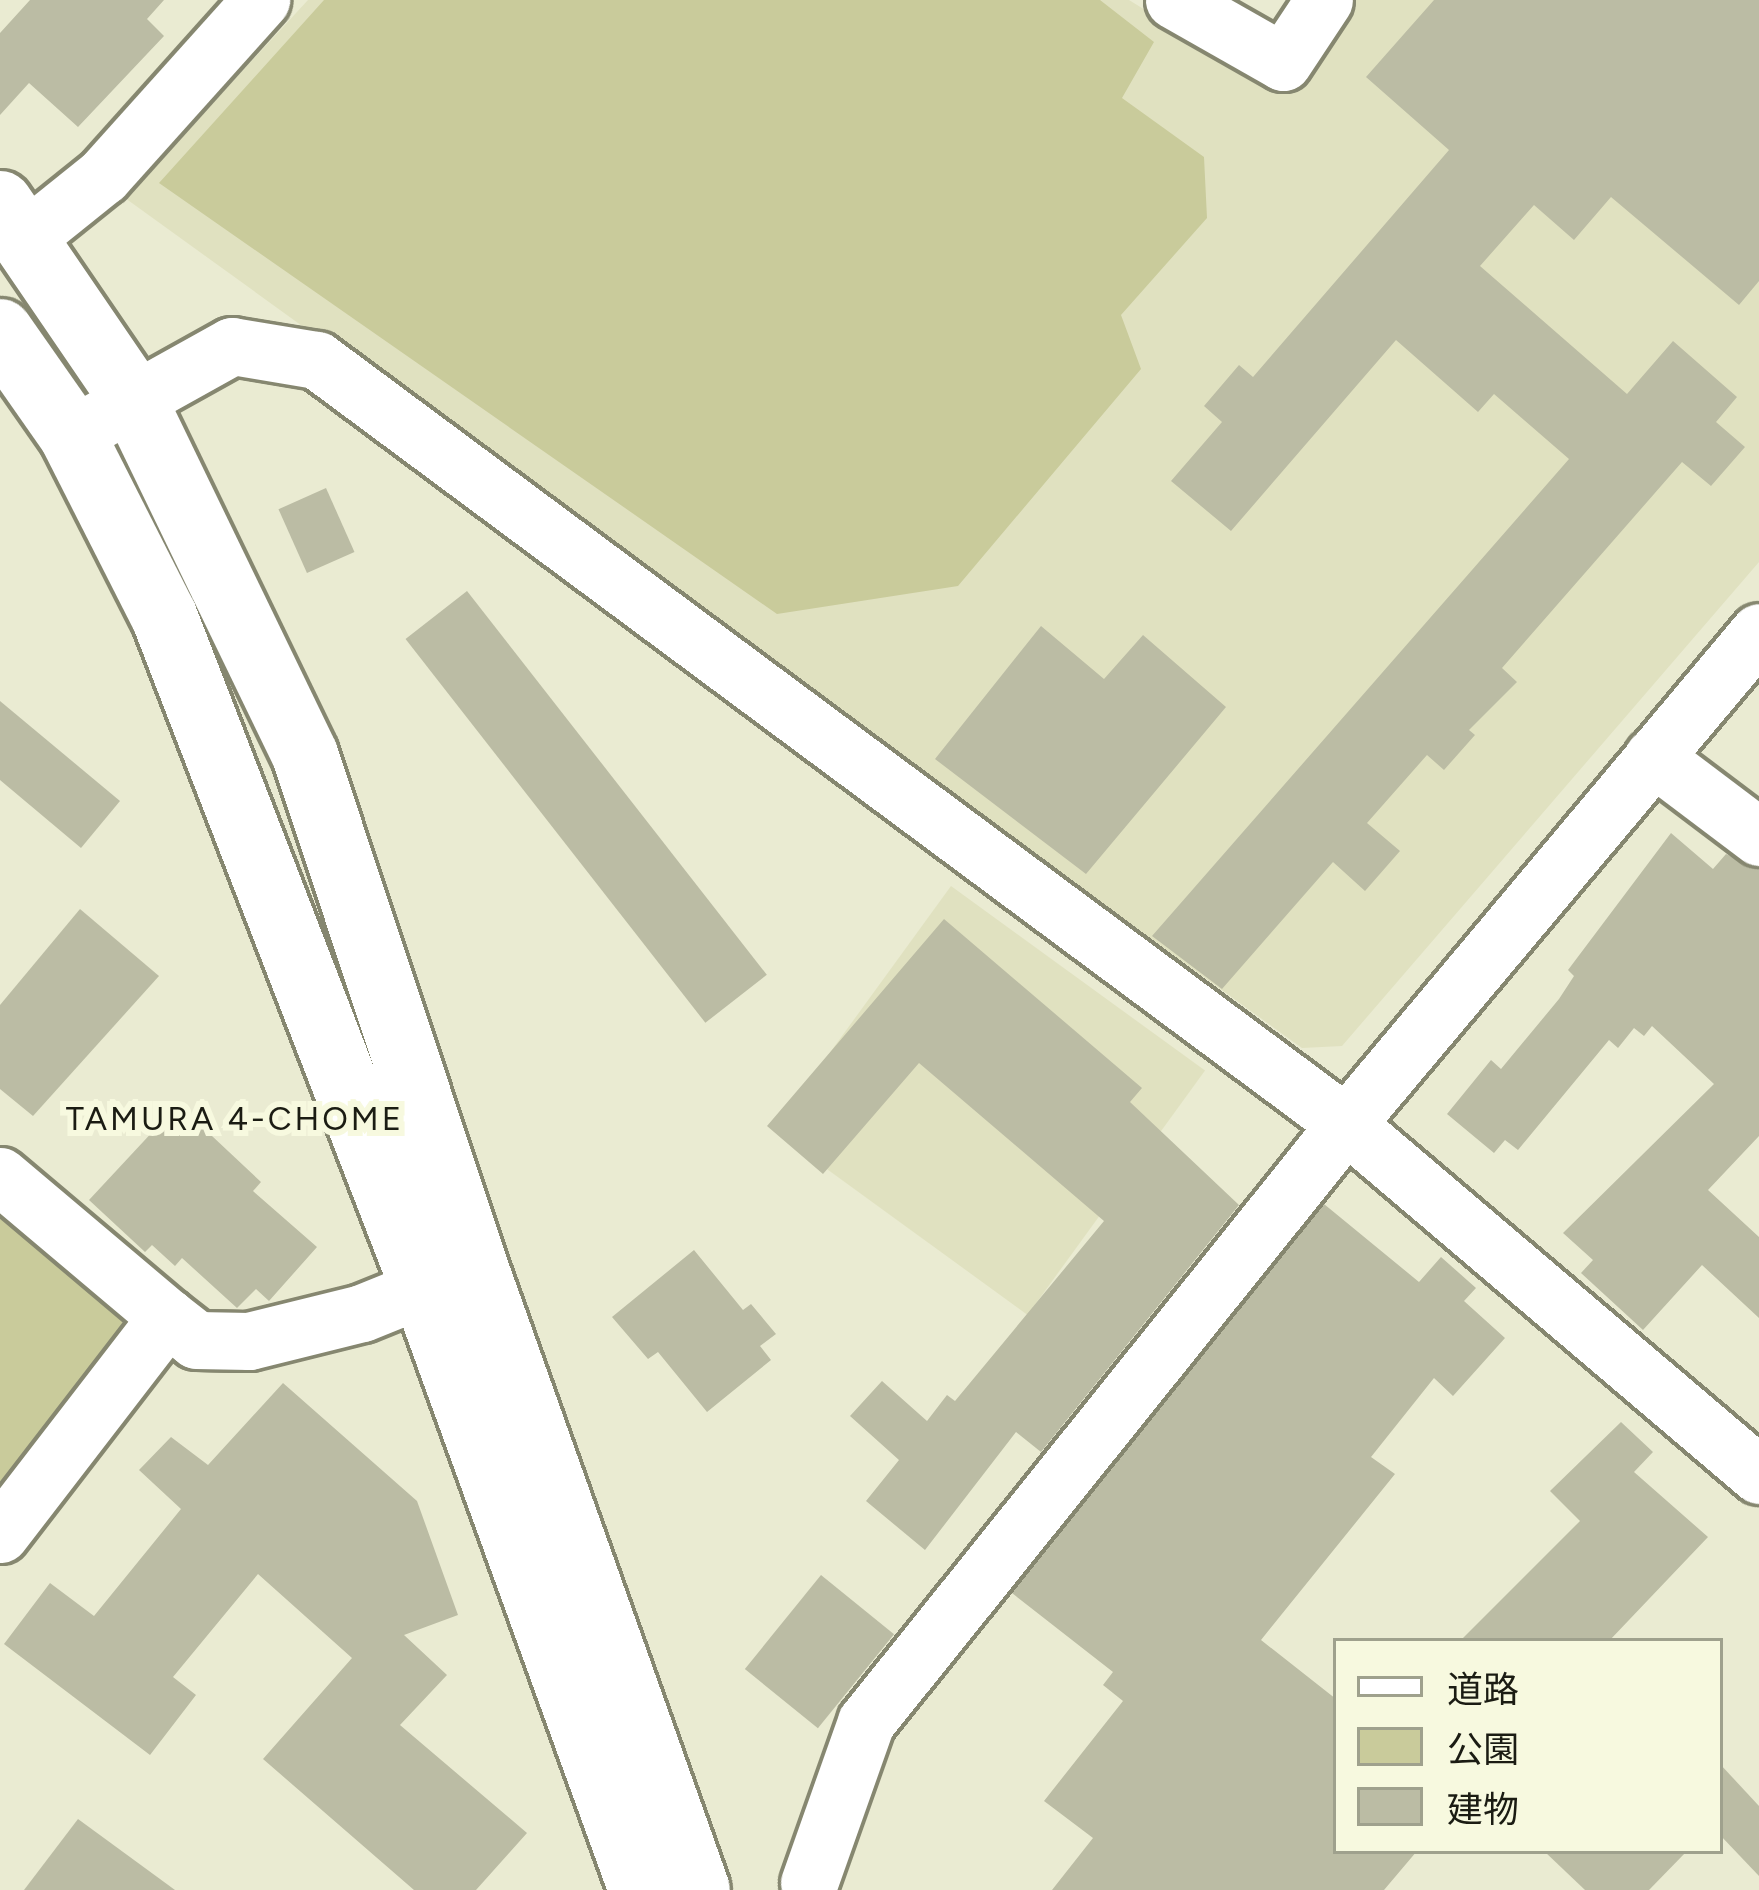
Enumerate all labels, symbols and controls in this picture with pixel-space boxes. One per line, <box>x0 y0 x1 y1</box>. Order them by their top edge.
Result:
district label: TAMURA 4-CHOME <box>66 1099 404 1139</box>
legend <box>1333 1638 1723 1854</box>
text: 道路 <box>1447 1668 1519 1711</box>
text: 公園 <box>1447 1728 1519 1771</box>
text: 建物 <box>1447 1788 1519 1831</box>

